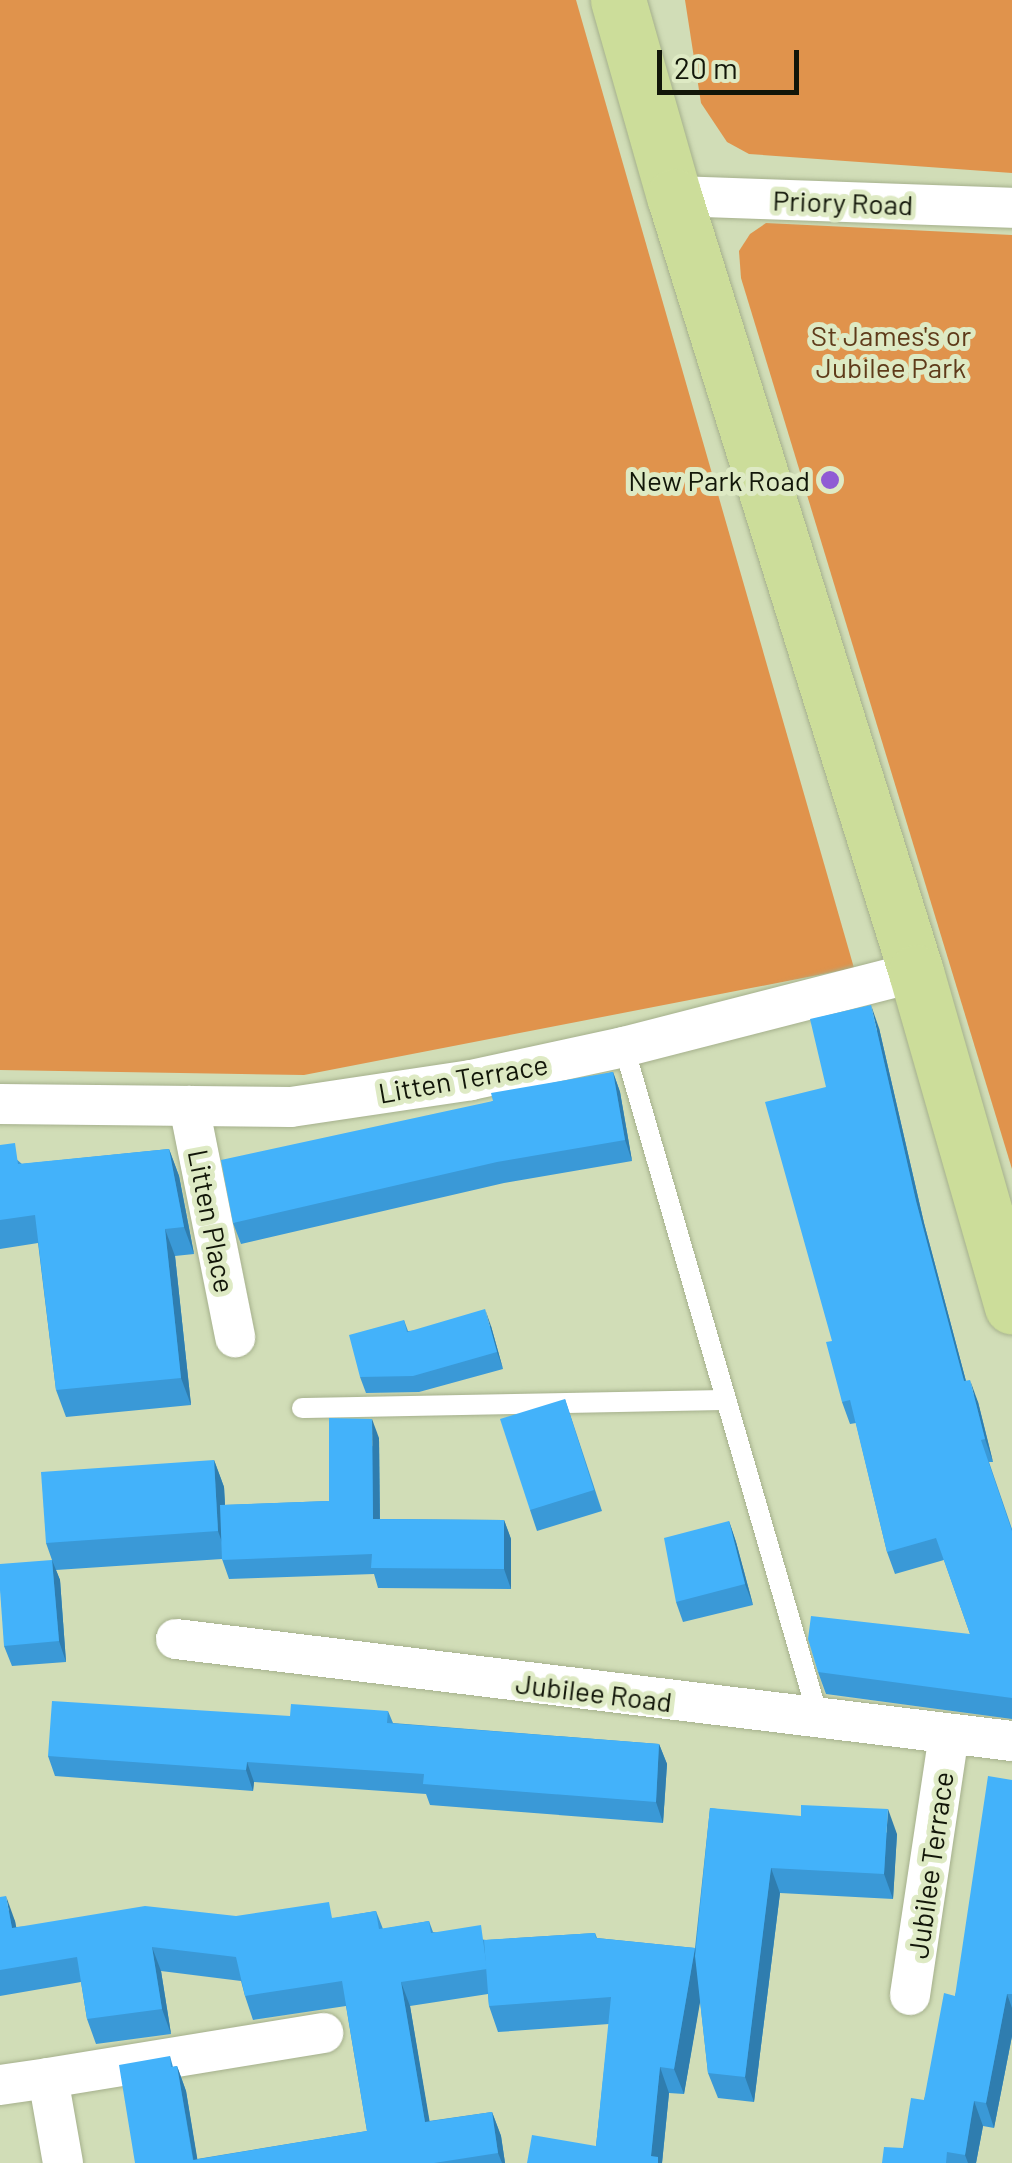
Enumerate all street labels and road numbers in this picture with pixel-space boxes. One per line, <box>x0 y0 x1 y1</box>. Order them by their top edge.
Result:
street label: Priory Road <box>772 183 914 221</box>
street label: Litten Terrace <box>376 1047 550 1109</box>
street label: Litten Place <box>182 1146 242 1296</box>
street label: Jubilee Road <box>514 1666 674 1718</box>
street label: Jubilee Terrace <box>900 1769 960 1961</box>

